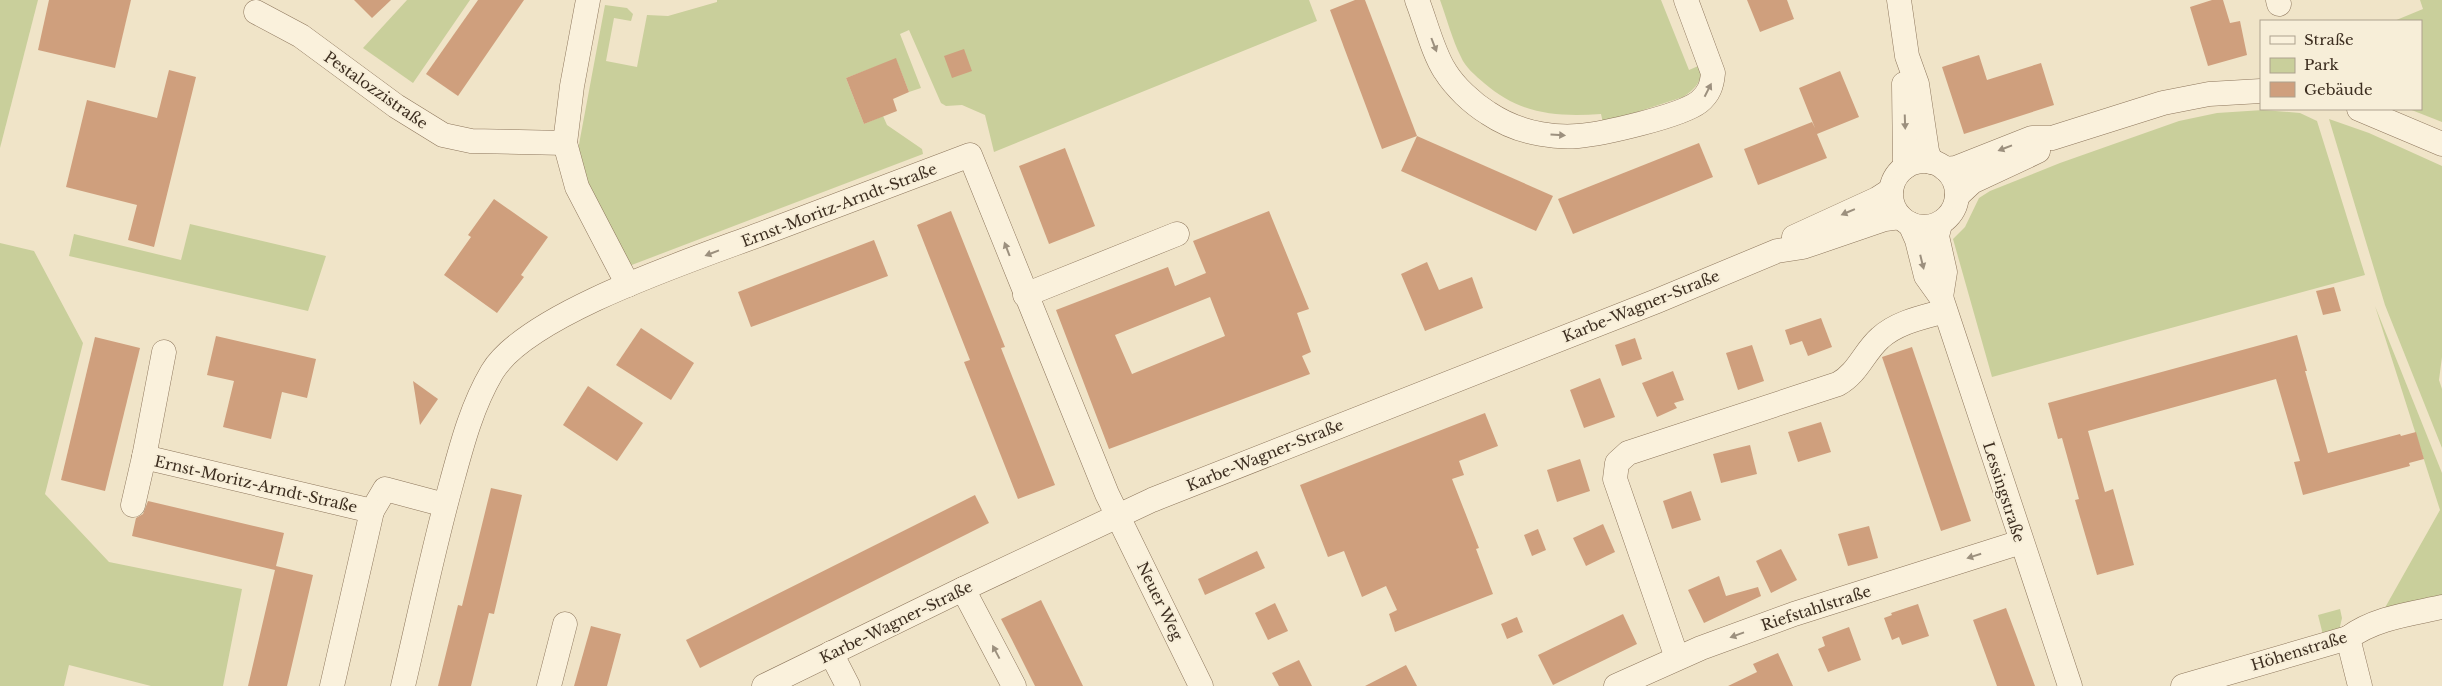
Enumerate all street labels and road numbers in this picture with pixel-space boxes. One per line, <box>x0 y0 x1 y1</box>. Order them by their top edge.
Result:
street label: Pestalozzistraße <box>320 47 432 133</box>
street label: Ernst-Moritz-Arndt-Straße <box>739 159 939 251</box>
street label: Karbe-Wagner-Straße <box>1560 266 1722 346</box>
street label: Karbe-Wagner-Straße <box>1184 415 1346 495</box>
street label: Lessingstraße <box>1979 439 2029 545</box>
street label: Ernst-Moritz-Arndt-Straße <box>153 451 359 517</box>
street label: Neuer Weg <box>1133 559 1188 644</box>
street label: Karbe-Wagner-Straße <box>817 577 975 667</box>
street label: Riefstahlstraße <box>1759 581 1873 635</box>
street label: Höhenstraße <box>2249 627 2349 675</box>

